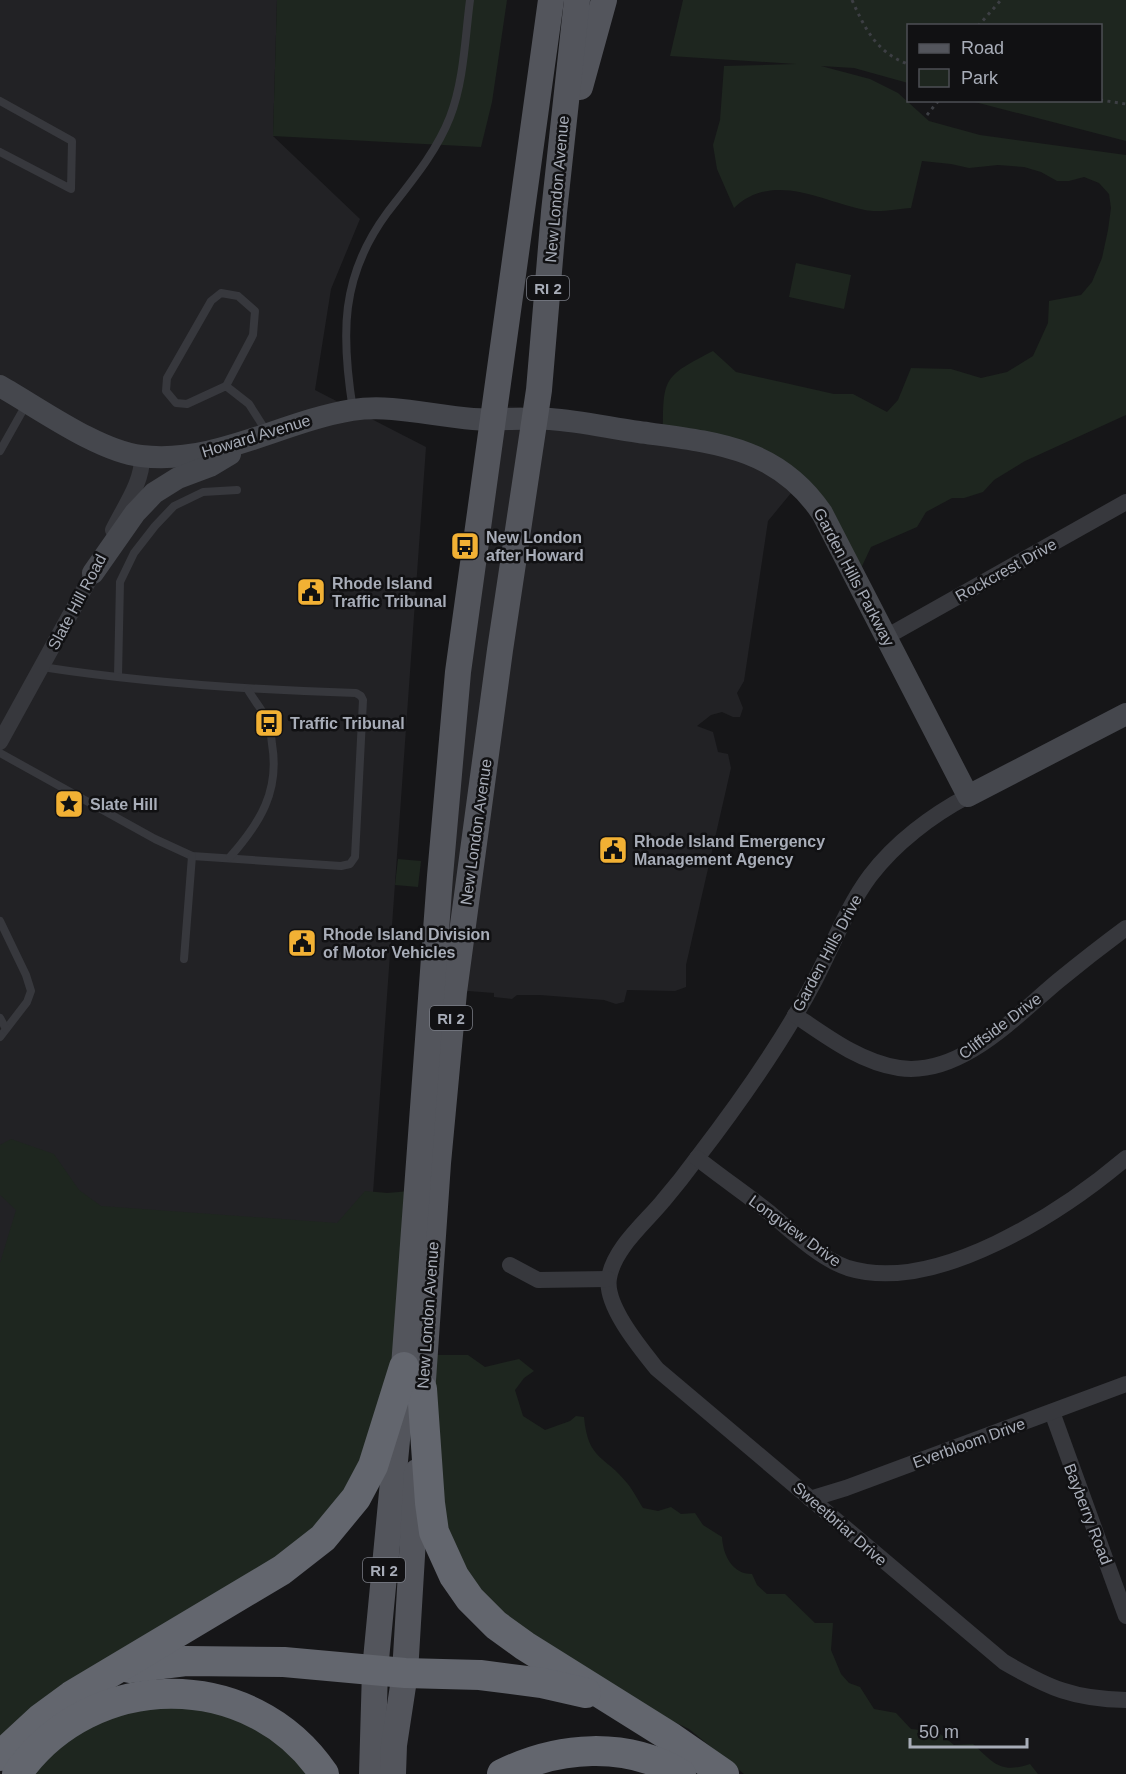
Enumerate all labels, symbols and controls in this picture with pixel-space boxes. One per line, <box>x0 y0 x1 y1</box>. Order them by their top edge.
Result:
legend <box>907 24 1102 102</box>
text: Road <box>961 38 1004 58</box>
text: Park <box>961 68 999 88</box>
street label: New London Avenue <box>542 115 572 263</box>
road number: RI 2 <box>527 276 569 300</box>
street label: Howard Avenue <box>200 411 312 461</box>
street label: Garden Hills Parkway <box>810 505 898 649</box>
place label: New London after Howard <box>486 529 584 564</box>
bus stop icon: New London after Howard <box>449 530 481 562</box>
street label: Rockcrest Drive <box>953 535 1060 605</box>
street label: Slate Hill Road <box>45 551 109 653</box>
place label: Rhode Island Traffic Tribunal <box>332 575 447 610</box>
public building icon: Rhode Island Traffic Tribunal <box>295 576 327 608</box>
bus stop icon: Traffic Tribunal <box>253 707 285 739</box>
place label: Traffic Tribunal <box>290 715 405 732</box>
street label: New London Avenue <box>457 758 495 906</box>
place icon: Slate Hill <box>53 788 85 820</box>
place label: Slate Hill <box>90 796 158 813</box>
place label: Rhode Island Emergency Management Agency <box>634 833 825 868</box>
public building icon: Rhode Island Emergency Management Agency <box>597 834 629 866</box>
street label: Garden Hills Drive <box>789 892 865 1014</box>
place label: Rhode Island Division of Motor Vehicles <box>323 926 490 961</box>
public building icon: Rhode Island Division of Motor Vehicles <box>286 927 318 959</box>
street label: Cliffside Drive <box>956 990 1044 1062</box>
road number: RI 2 <box>430 1006 472 1030</box>
street label: Longview Drive <box>746 1192 844 1270</box>
street label: New London Avenue <box>414 1241 442 1389</box>
street label: Everbloom Drive <box>911 1415 1028 1471</box>
street label: Bayberry Road <box>1061 1461 1115 1567</box>
street label: Sweetbriar Drive <box>790 1479 890 1569</box>
road number: RI 2 <box>363 1558 405 1582</box>
scale bar <box>910 1711 1027 1749</box>
text: 50 m <box>919 1722 959 1742</box>

